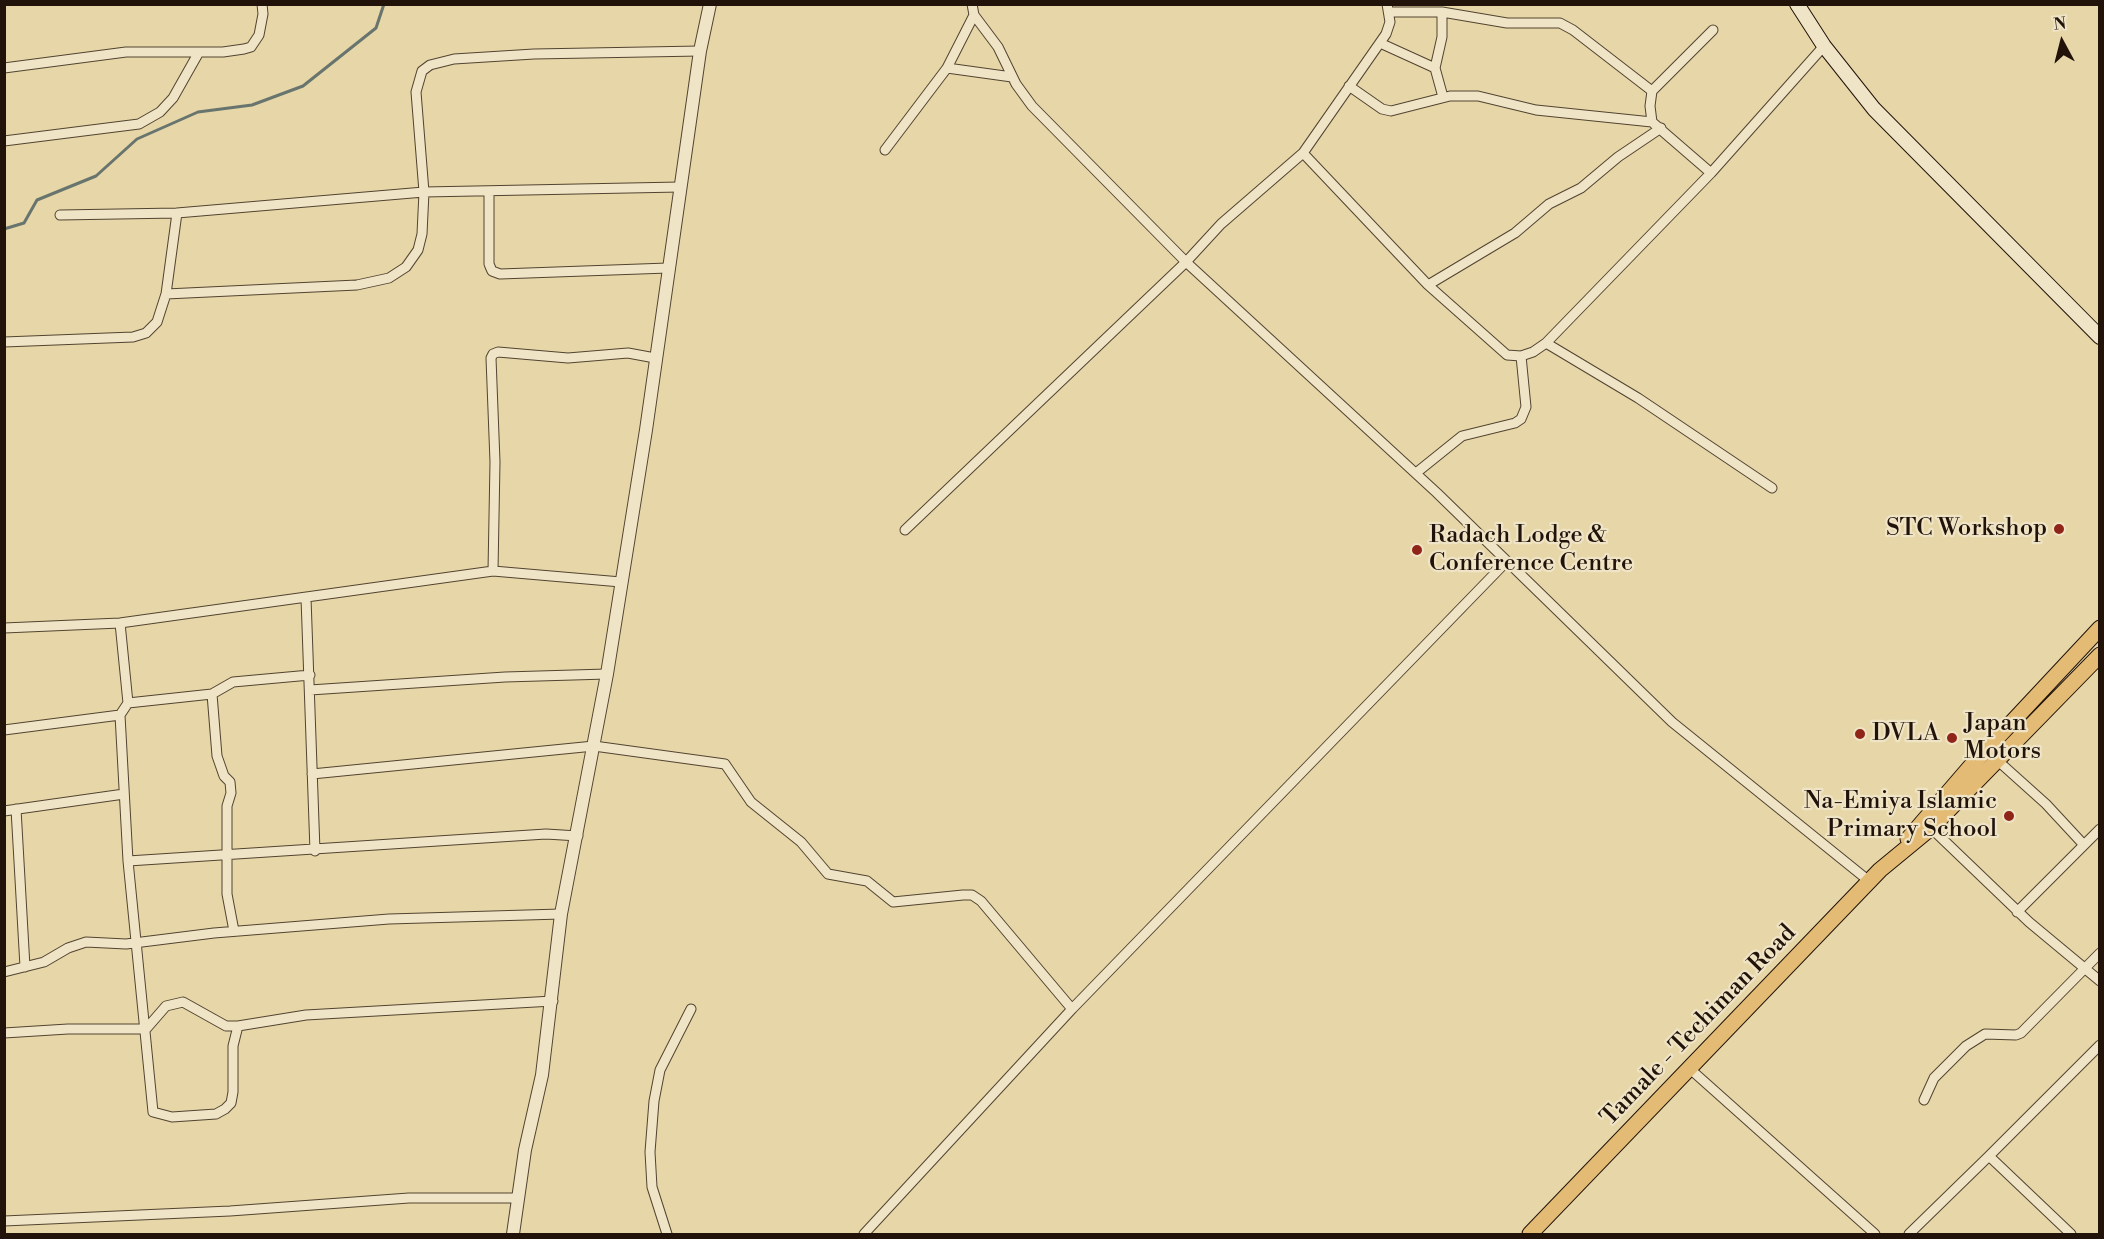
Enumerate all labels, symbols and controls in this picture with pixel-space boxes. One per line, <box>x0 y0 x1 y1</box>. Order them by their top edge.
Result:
north arrow <box>2032 12 2092 72</box>
text: N <box>2052 13 2067 35</box>
place label: STC Workshop <box>1886 515 2047 543</box>
place label: Radach Lodge & Conference Centre <box>1429 522 1633 578</box>
marker: STC Workshop <box>2052 522 2066 536</box>
marker: Radach Lodge & Conference Centre <box>1410 543 1424 557</box>
place label: Japan Motors <box>1964 710 2041 766</box>
place label: DVLA <box>1872 720 1939 748</box>
marker: DVLA <box>1853 727 1867 741</box>
marker: Japan Motors <box>1945 731 1959 745</box>
place label: Na-Emiya Islamic Primary School <box>1804 788 1997 844</box>
marker: Na-Emiya Islamic Primary School <box>2002 809 2016 823</box>
street label: Tamale - Techiman Road <box>1595 919 1803 1133</box>

